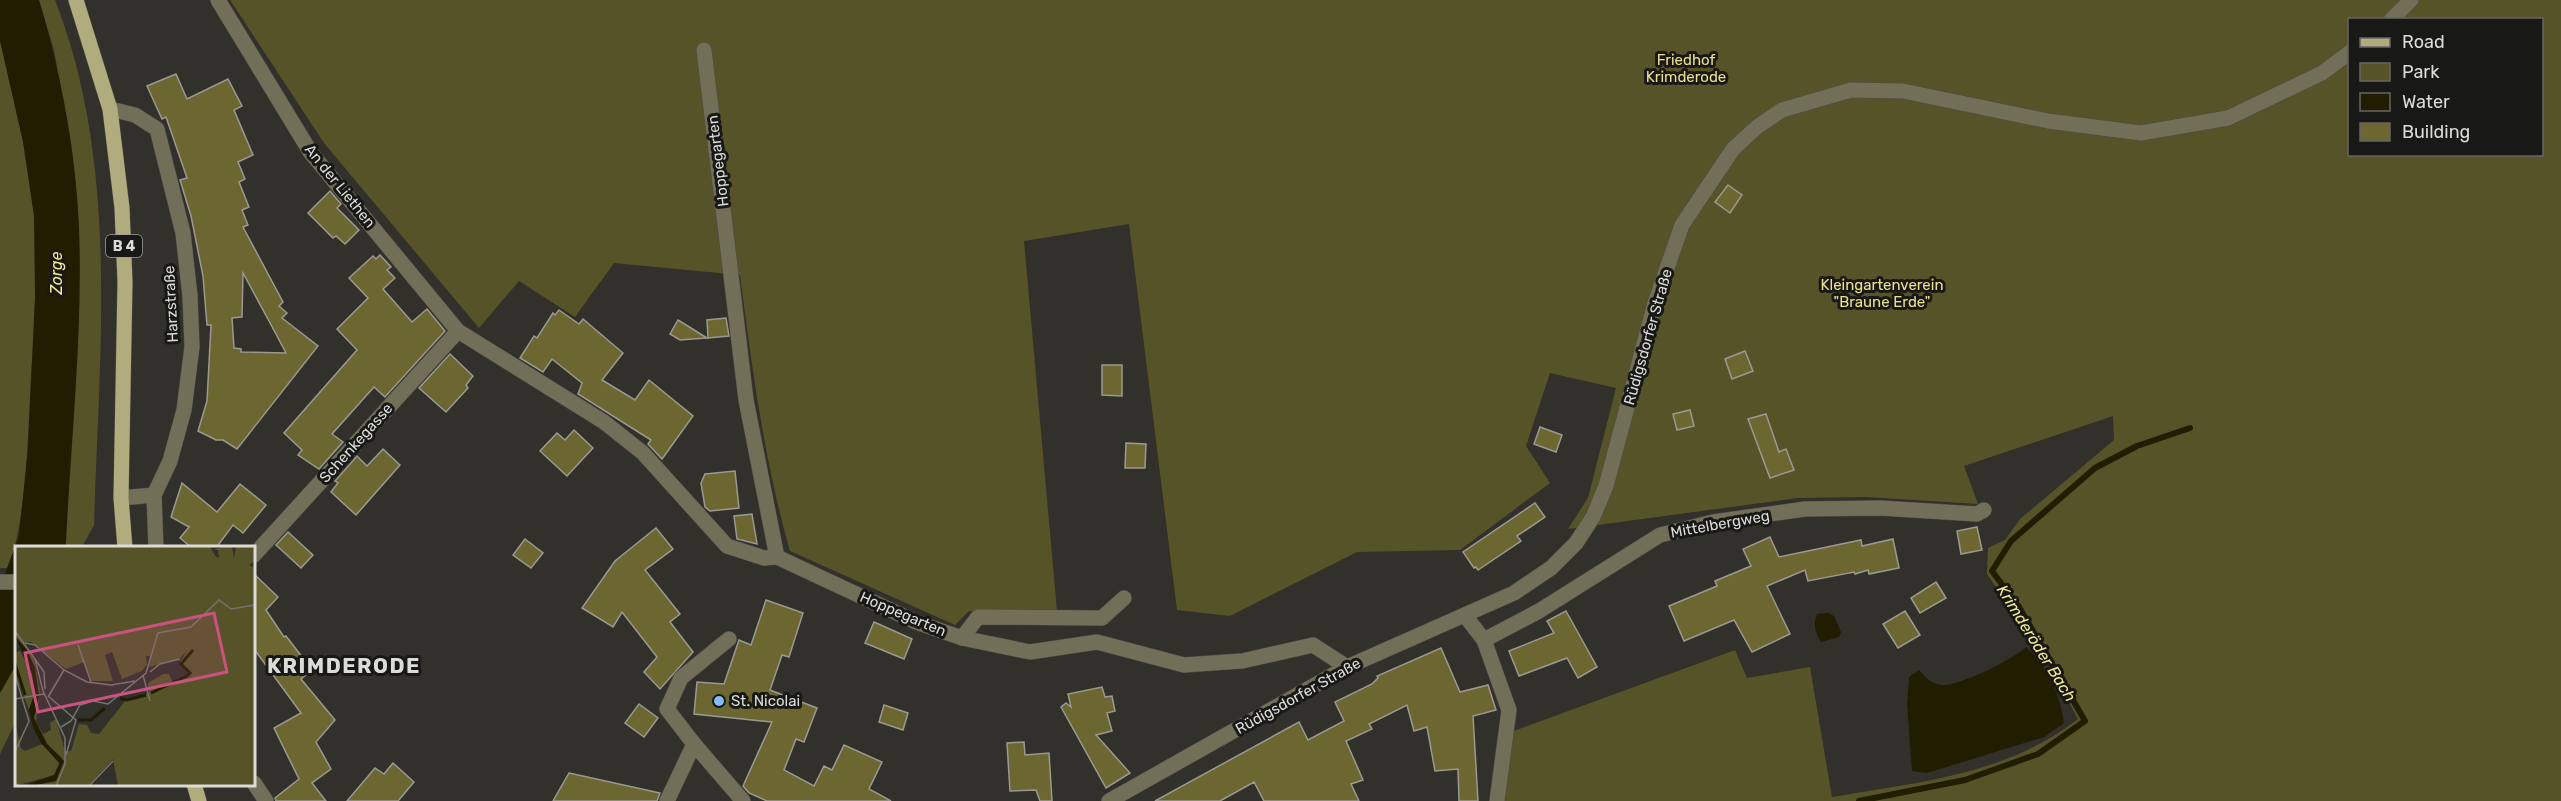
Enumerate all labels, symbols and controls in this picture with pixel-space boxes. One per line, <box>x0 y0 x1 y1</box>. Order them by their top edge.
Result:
legend <box>2348 18 2543 156</box>
text: Road <box>2402 31 2445 53</box>
park label: Friedhof Krimderode <box>1646 51 1726 86</box>
text: Park <box>2402 61 2440 83</box>
text: Water <box>2402 91 2450 113</box>
street label: Hoppegarten <box>703 114 733 208</box>
text: Building <box>2402 121 2470 143</box>
street label: An der Liethen <box>301 141 379 231</box>
road number: B 4 <box>106 235 142 257</box>
water label: Zorge <box>47 252 66 295</box>
street label: Harzstraße <box>160 265 182 343</box>
street label: Rüdigsdorfer Straße <box>1620 267 1676 407</box>
park label: Kleingartenverein "Braune Erde" <box>1821 276 1943 311</box>
street label: Schenkegasse <box>316 399 396 487</box>
street label: Mittelbergweg <box>1669 506 1771 542</box>
inset map <box>15 546 255 786</box>
water label: Krimderöder Bach <box>1993 581 2080 705</box>
street label: Hoppegarten <box>857 588 949 640</box>
district label: KRIMDERODE <box>267 653 421 678</box>
street label: Rüdigsdorfer Straße <box>1232 654 1364 738</box>
place label: St. Nicolai <box>731 692 800 710</box>
marker: St. Nicolai <box>712 694 726 708</box>

